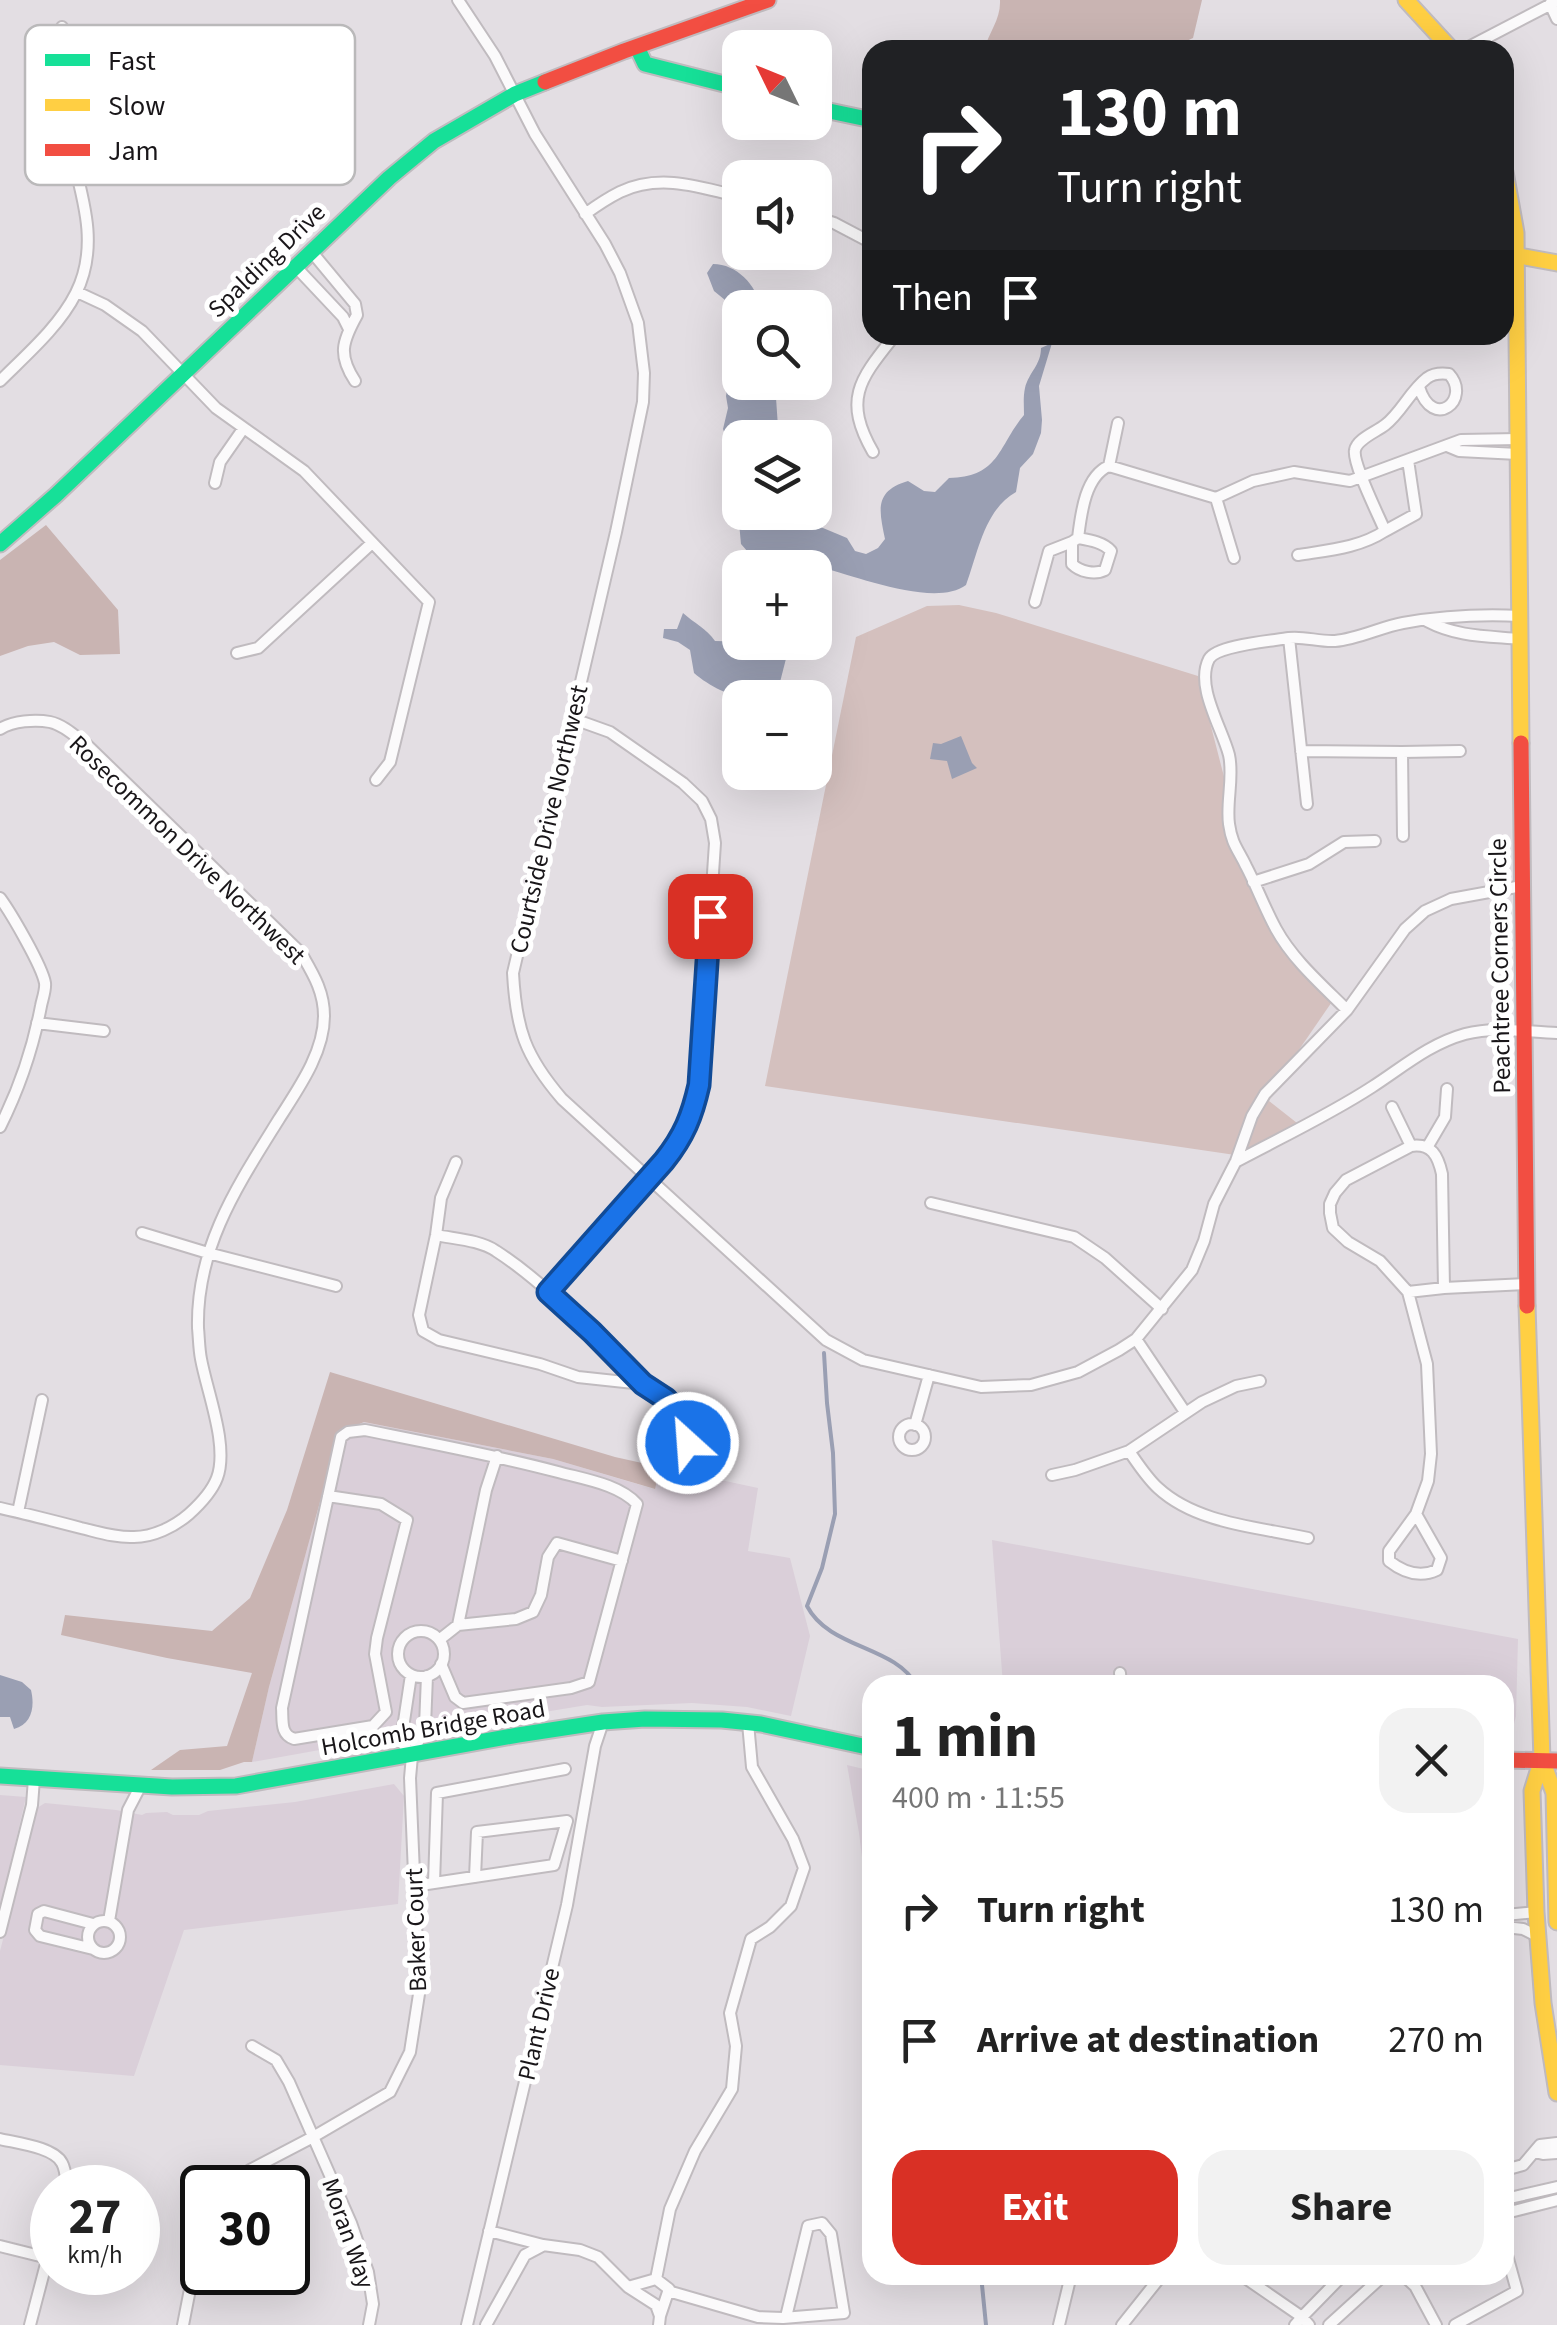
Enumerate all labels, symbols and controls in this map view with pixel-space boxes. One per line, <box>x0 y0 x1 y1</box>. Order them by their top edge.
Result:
legend <box>25 25 355 185</box>
north arrow <box>722 30 832 140</box>
map controls <box>722 30 832 790</box>
text: Fast <box>108 41 156 81</box>
text: 130 m <box>1057 63 1242 163</box>
icon: right <box>892 80 1022 210</box>
text: Slow <box>108 86 165 126</box>
text: Jam <box>108 131 159 171</box>
text: Turn right <box>1057 156 1242 220</box>
button: sound <box>722 160 832 270</box>
street label: Spalding Drive <box>200 195 334 326</box>
icon: arrive <box>993 270 1048 325</box>
text: Then <box>892 271 973 325</box>
button: search <box>722 290 832 400</box>
button: layers <box>722 420 832 530</box>
button: + <box>722 550 832 660</box>
button: − <box>722 680 832 790</box>
street label: Courtside Drive Northwest <box>501 681 598 957</box>
street label: Rosecommon Drive Northwest <box>61 727 314 973</box>
street label: Peachtree Corners Circle <box>1480 838 1520 1094</box>
pin <box>668 874 753 959</box>
icon: arrive <box>683 889 738 944</box>
position arrow <box>636 1391 740 1495</box>
street label: Holcomb Bridge Road <box>318 1691 548 1765</box>
text: 1 min <box>892 1695 1038 1780</box>
button: close <box>1379 1708 1484 1813</box>
text: 400 m · 11:55 <box>892 1775 1065 1821</box>
street label: Baker Court <box>396 1867 436 1992</box>
icon: right <box>892 1883 947 1938</box>
text: Turn right <box>977 1883 1145 1937</box>
text: 130 m <box>1388 1883 1484 1937</box>
street label: Plant Drive <box>509 1964 569 2084</box>
icon: arrive <box>892 2013 947 2068</box>
text: Arrive at destination <box>977 2013 1319 2067</box>
text: 270 m <box>1388 2013 1484 2067</box>
button: Exit <box>892 2150 1178 2265</box>
button: Share <box>1198 2150 1484 2265</box>
speed limit sign: 30 <box>180 2165 310 2295</box>
street label: Moran Way <box>312 2173 384 2294</box>
text: 27 <box>69 2182 121 2253</box>
text: km/h <box>67 2237 123 2273</box>

